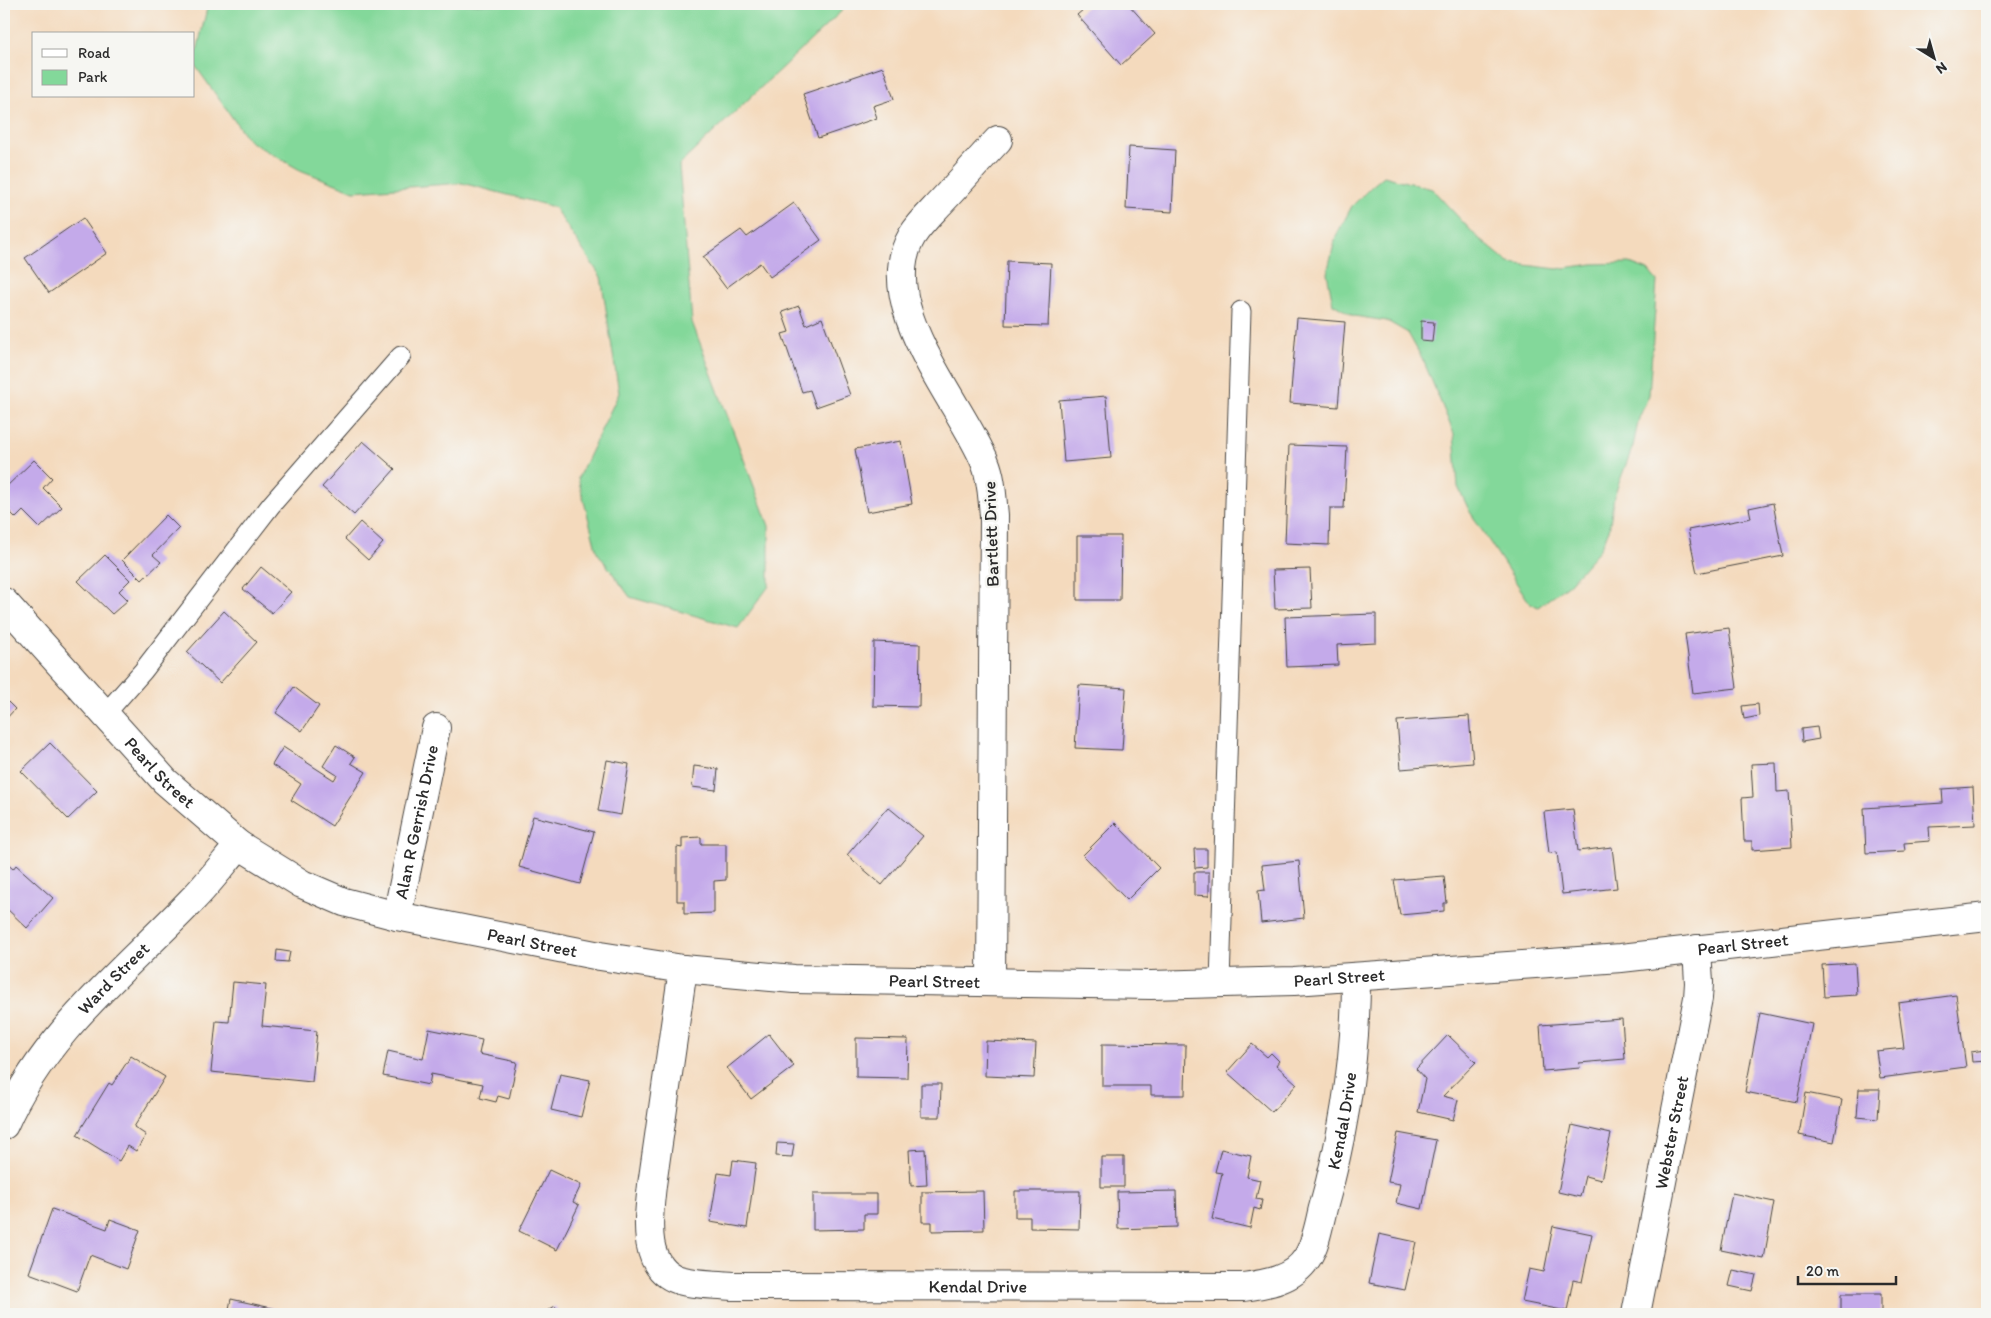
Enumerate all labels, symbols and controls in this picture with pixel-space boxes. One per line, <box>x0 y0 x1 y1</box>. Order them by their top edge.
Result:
legend <box>32 32 195 98</box>
north arrow <box>1908 32 1958 82</box>
text: Road <box>78 44 111 62</box>
text: N <box>1933 58 1950 78</box>
text: Park <box>78 68 108 86</box>
street label: Bartlett Drive <box>978 481 1004 587</box>
street label: Pearl Street <box>120 732 200 813</box>
street label: Alan R Gerrish Drive <box>390 743 443 901</box>
street label: Pearl Street <box>485 923 579 962</box>
street label: Pearl Street <box>1696 928 1790 960</box>
street label: Ward Street <box>73 938 154 1019</box>
street label: Pearl Street <box>1293 964 1386 992</box>
street label: Pearl Street <box>888 970 981 993</box>
street label: Kendal Drive <box>1322 1071 1361 1172</box>
street label: Webster Street <box>1650 1074 1694 1191</box>
scale bar <box>1798 1253 1896 1285</box>
text: 20 m <box>1806 1262 1840 1280</box>
street label: Kendal Drive <box>929 1275 1027 1298</box>

